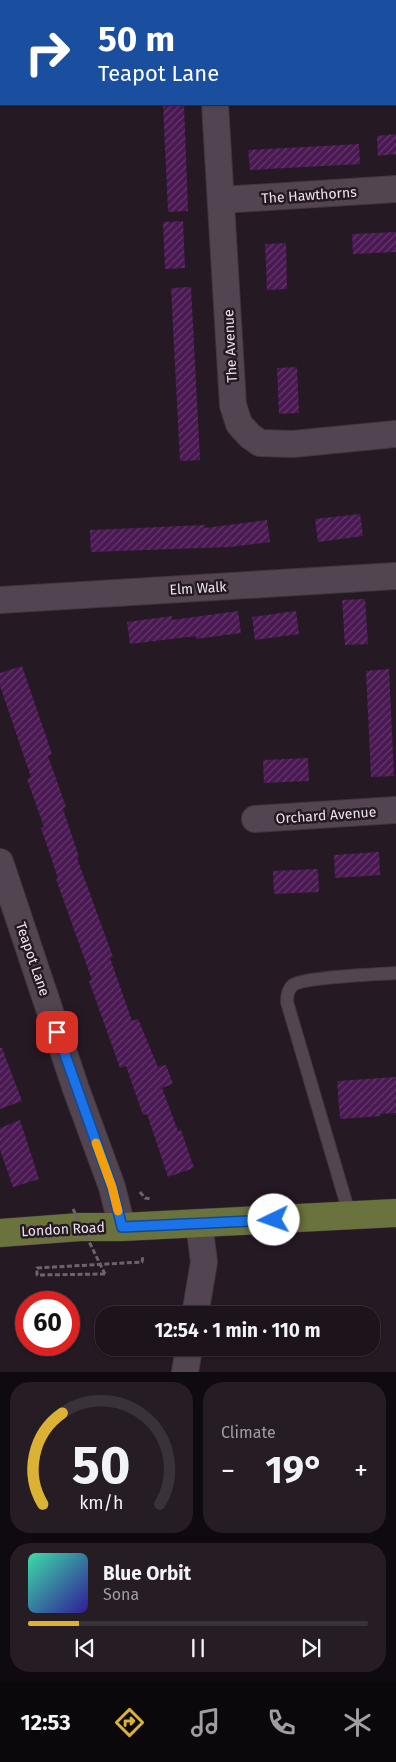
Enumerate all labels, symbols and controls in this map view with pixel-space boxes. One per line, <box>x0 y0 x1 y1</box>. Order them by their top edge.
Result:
text: 50 m <box>98 18 175 60</box>
icon: right <box>15 20 80 85</box>
text: Teapot Lane <box>98 60 219 87</box>
street label: The Hawthorns <box>261 184 358 207</box>
street label: The Avenue <box>220 309 241 383</box>
street label: Elm Walk <box>169 578 228 598</box>
street label: Orchard Avenue <box>275 804 377 827</box>
street label: Teapot Lane <box>12 920 53 998</box>
pin <box>36 1011 78 1053</box>
icon: arrive <box>43 1018 71 1046</box>
position arrow <box>247 1193 299 1245</box>
street label: London Road <box>21 1219 105 1240</box>
speed limit sign: 60 <box>15 1291 80 1356</box>
text: 12:54 · 1 min · 110 m <box>154 1319 321 1342</box>
text: Climate <box>221 1423 276 1442</box>
text: 50 <box>72 1434 131 1497</box>
text: 19° <box>265 1447 324 1493</box>
text: − <box>221 1454 235 1487</box>
text: + <box>354 1454 368 1487</box>
text: km/h <box>79 1492 124 1514</box>
text: Blue Orbit <box>103 1562 191 1585</box>
text: Sona <box>103 1585 139 1604</box>
icon: previous <box>71 1634 99 1662</box>
icon: pause <box>184 1634 212 1662</box>
icon: next <box>297 1634 325 1662</box>
icon: directions <box>112 1705 147 1740</box>
icon: music <box>188 1705 223 1740</box>
icon: phone <box>264 1705 299 1740</box>
icon: climate <box>340 1705 375 1740</box>
text: 12:53 <box>21 1709 71 1736</box>

